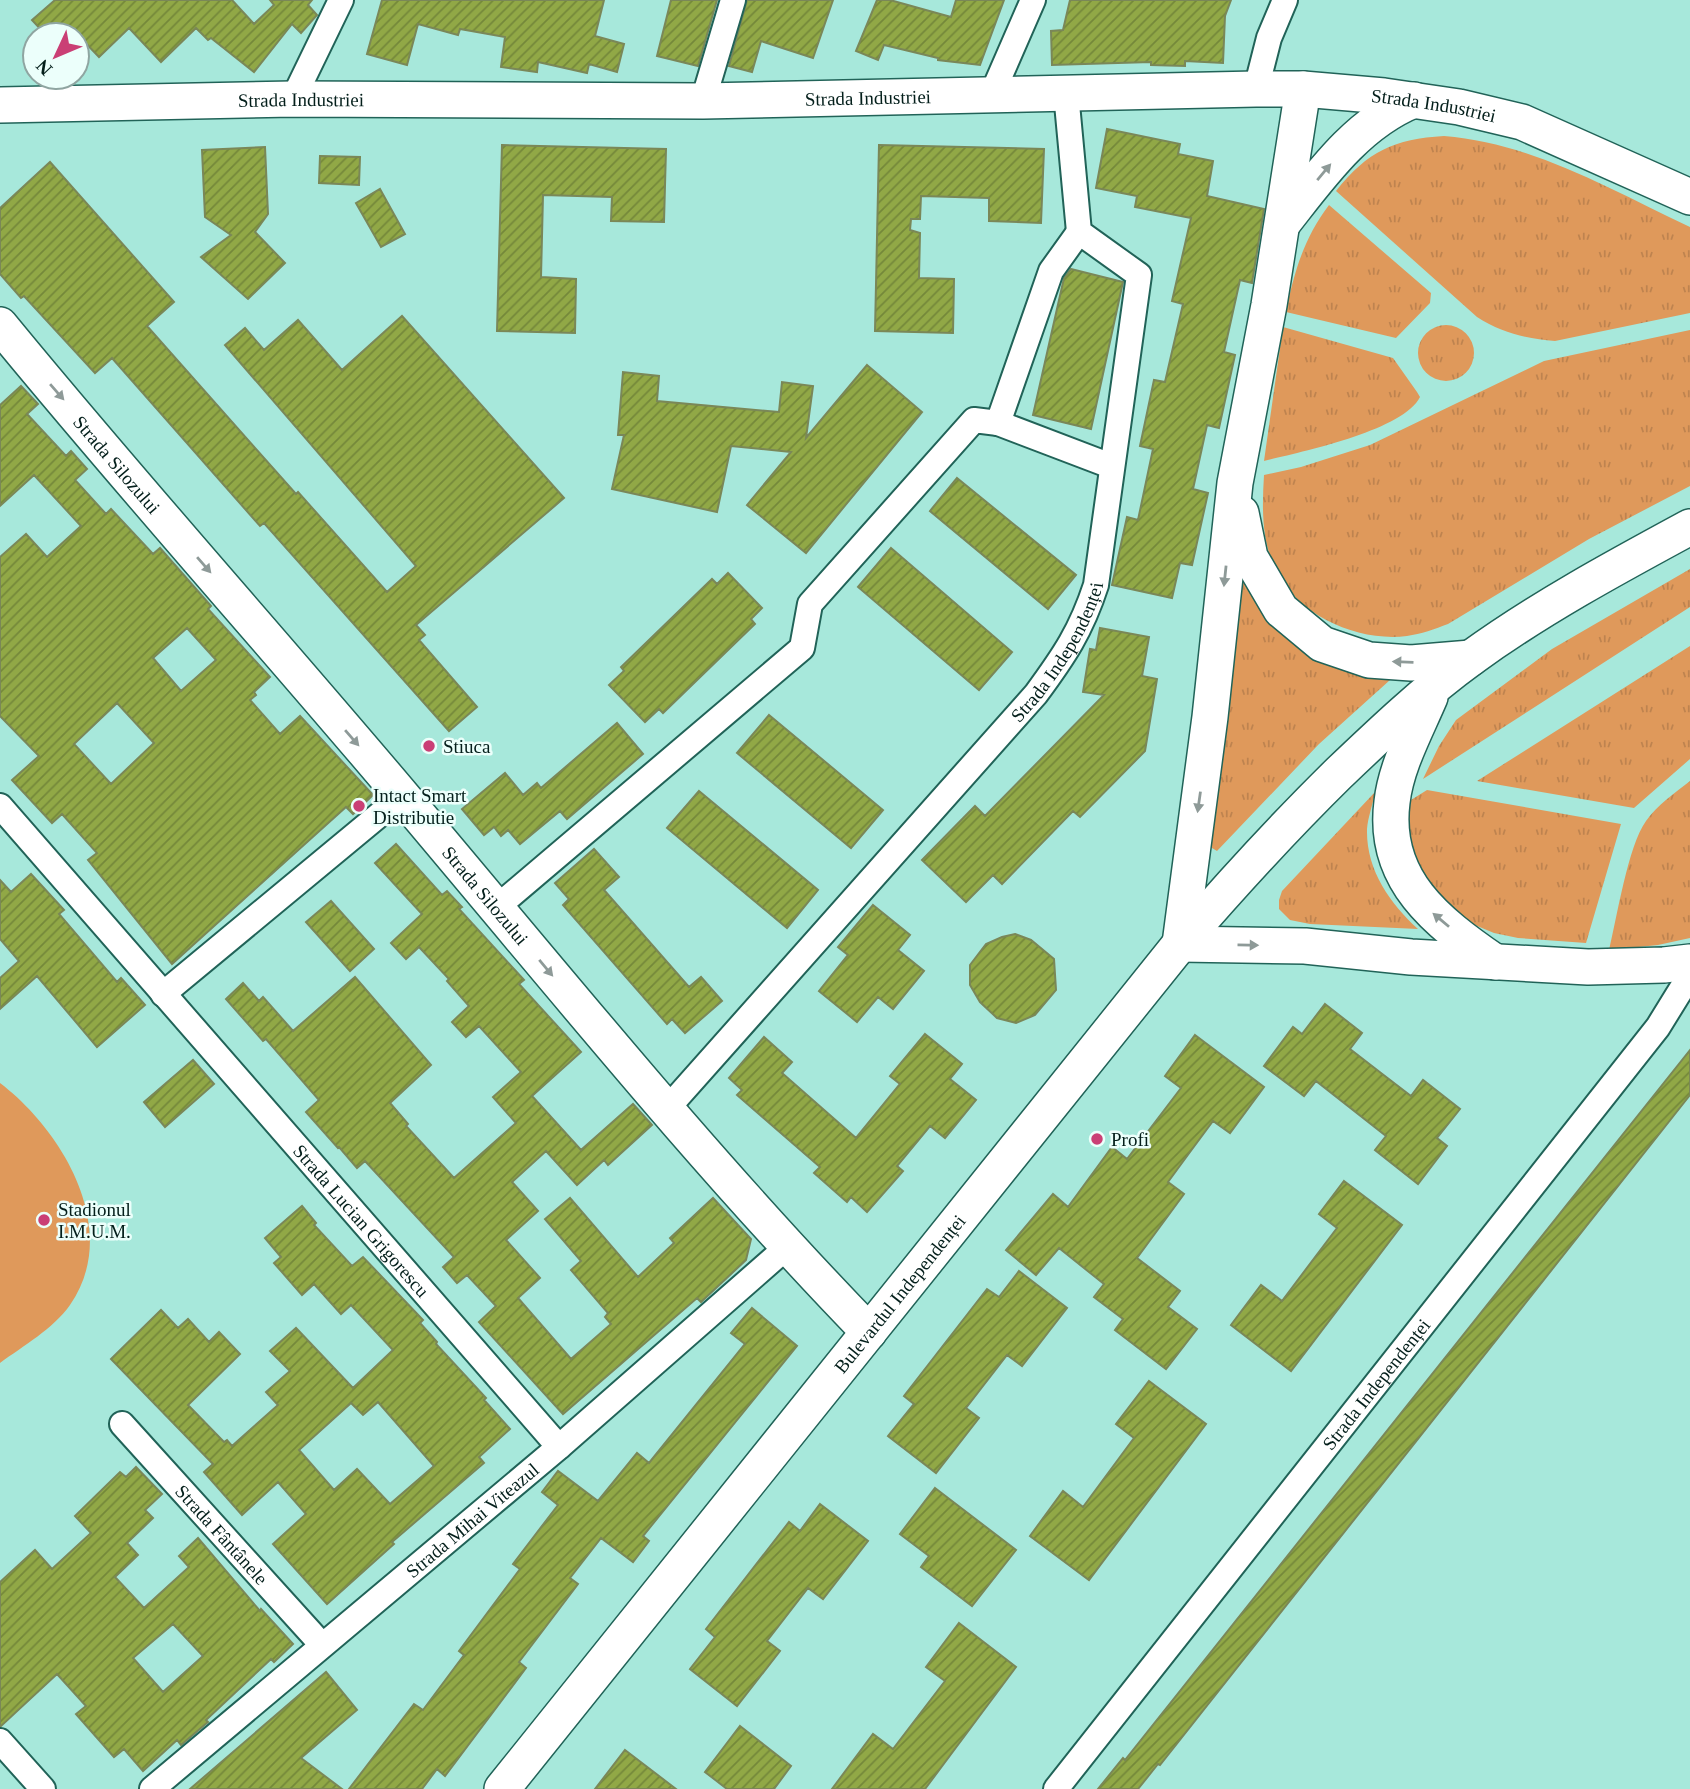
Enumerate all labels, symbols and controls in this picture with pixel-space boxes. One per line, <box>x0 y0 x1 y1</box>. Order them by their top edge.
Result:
north arrow <box>21 21 91 91</box>
text: N <box>32 55 56 80</box>
street label: Strada Industriei <box>1371 85 1498 126</box>
street label: Strada Industriei <box>805 86 931 110</box>
street label: Strada Industriei <box>238 89 364 111</box>
one-way arrow <box>1316 164 1331 181</box>
one-way arrow <box>49 383 64 400</box>
street label: Strada Silozului <box>69 412 164 518</box>
one-way arrow <box>196 556 211 573</box>
one-way arrow <box>1220 565 1231 587</box>
street label: Strada Independenței <box>1006 581 1107 726</box>
one-way arrow <box>1392 657 1414 668</box>
one-way arrow <box>344 729 359 746</box>
place label: Stiuca <box>443 736 491 757</box>
marker: Stiuca <box>421 738 437 754</box>
place label: Intact Smart Distributie <box>373 785 467 828</box>
one-way arrow <box>1193 791 1204 813</box>
marker: Intact Smart Distributie <box>351 798 367 814</box>
street label: Strada Silozului <box>438 842 532 949</box>
one-way arrow <box>1432 913 1450 928</box>
one-way arrow <box>1237 939 1259 951</box>
one-way arrow <box>538 959 553 976</box>
place label: Profi <box>1111 1129 1149 1150</box>
marker: Profi <box>1089 1131 1105 1147</box>
street label: Strada Lucian Grigorescu <box>289 1140 434 1302</box>
place label: Stadionul I.M.U.M. <box>58 1199 131 1242</box>
street label: Bulevardul Independenței <box>830 1211 970 1377</box>
marker: Stadionul I.M.U.M. <box>36 1212 52 1228</box>
street label: Strada Independenței <box>1318 1315 1434 1454</box>
street label: Strada Mihai Viteazul <box>402 1459 543 1582</box>
street label: Strada Fântânele <box>171 1481 272 1589</box>

